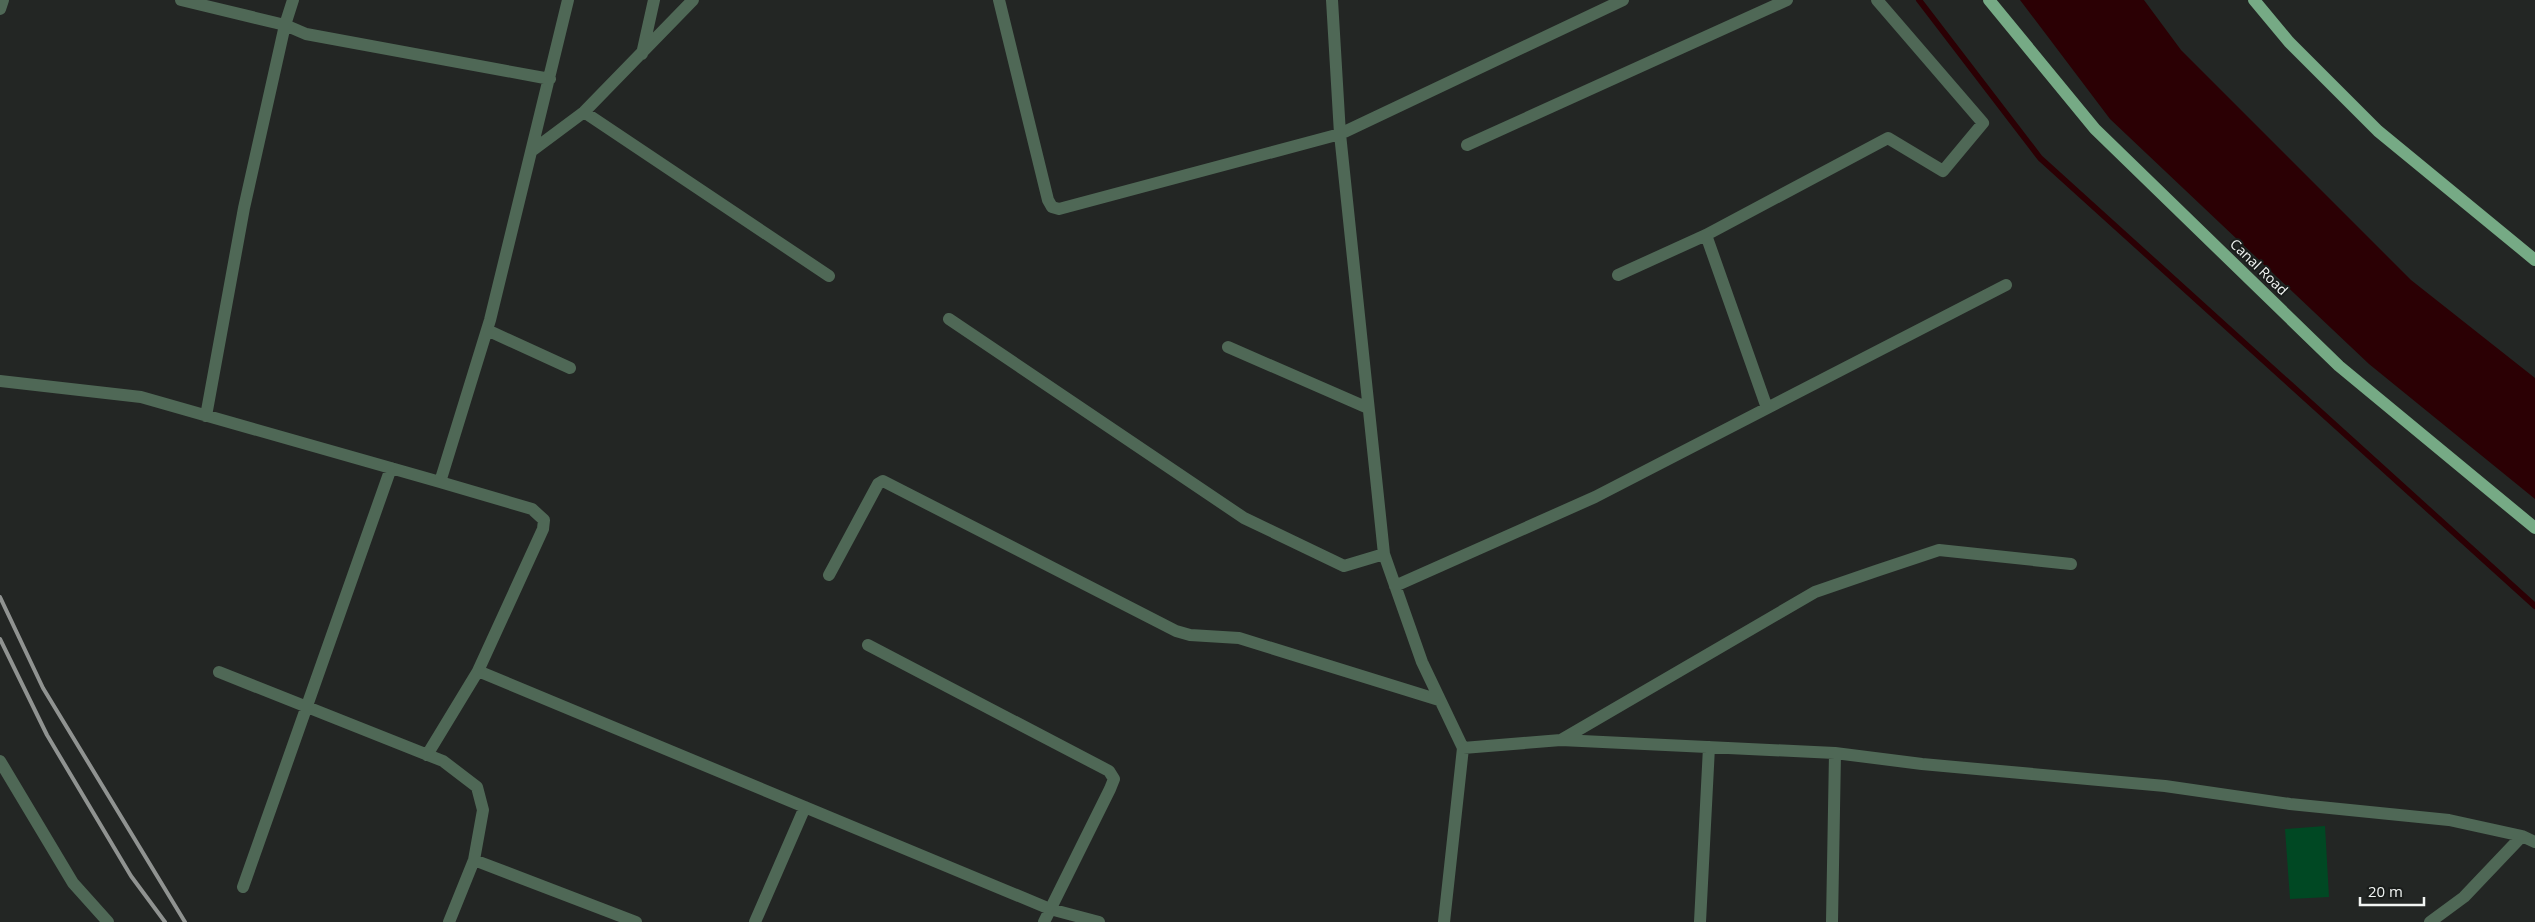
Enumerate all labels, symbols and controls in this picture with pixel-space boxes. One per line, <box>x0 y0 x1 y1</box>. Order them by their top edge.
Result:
street label: Canal Road <box>2226 234 2292 299</box>
scale bar <box>2360 874 2424 906</box>
text: 20 m <box>2368 881 2403 901</box>

